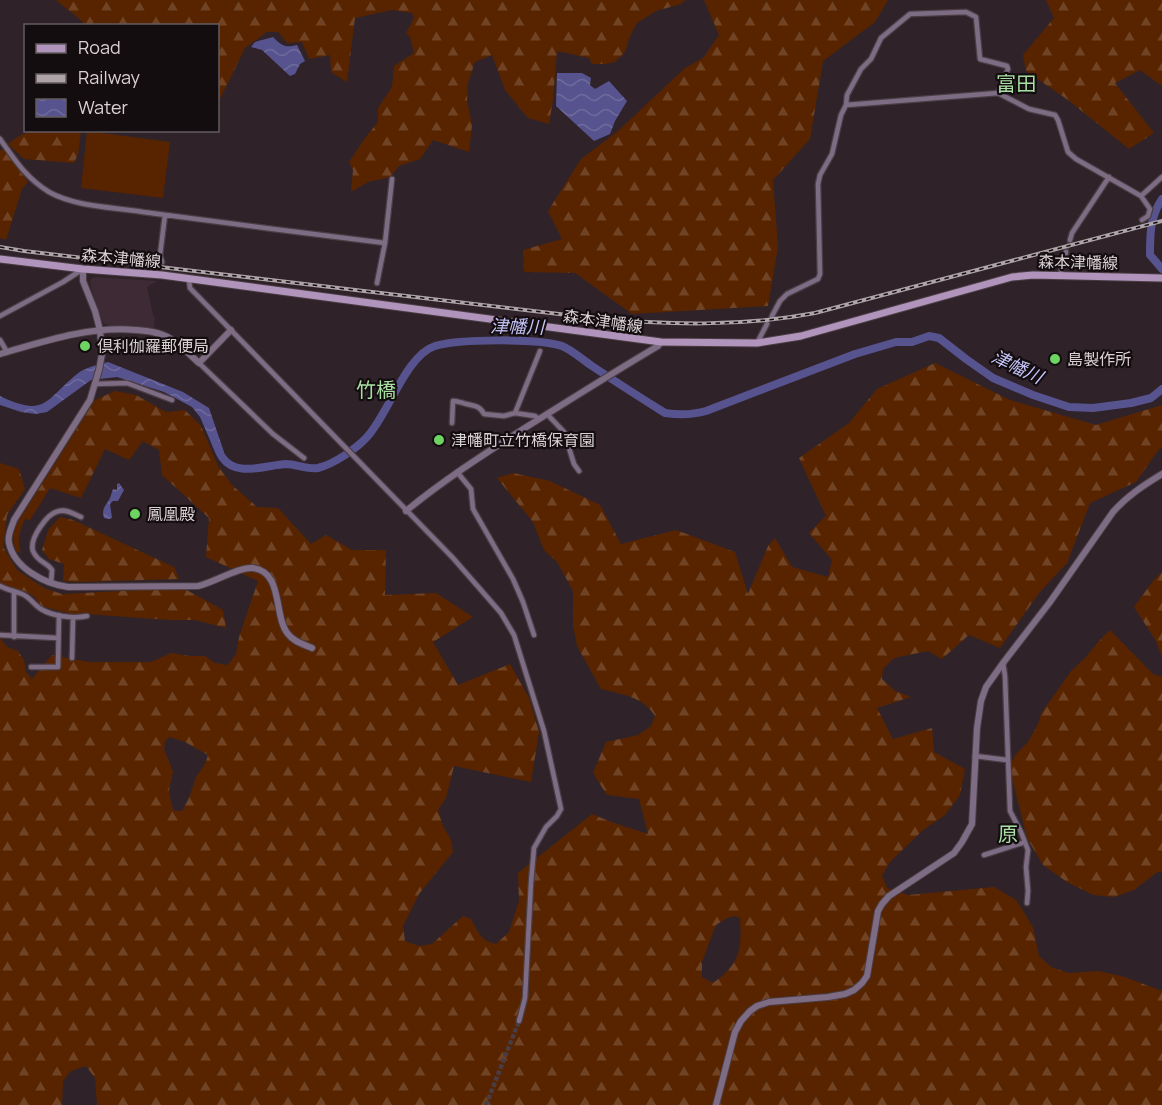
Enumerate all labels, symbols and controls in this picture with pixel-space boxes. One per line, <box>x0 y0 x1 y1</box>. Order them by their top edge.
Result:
legend <box>24 24 219 132</box>
text: Road <box>78 35 121 59</box>
text: Railway <box>78 65 140 89</box>
district label: 富田 <box>996 70 1036 97</box>
text: Water <box>78 95 128 119</box>
street label: 森本津幡線 <box>80 244 162 272</box>
street label: 森本津幡線 <box>1038 250 1118 274</box>
street label: 森本津幡線 <box>562 305 644 337</box>
water label: 津幡川 <box>490 314 546 339</box>
place label: 倶利伽羅郵便局 <box>97 335 209 357</box>
marker: 倶利伽羅郵便局 <box>78 339 92 353</box>
water label: 津幡川 <box>988 344 1049 389</box>
place label: 島製作所 <box>1067 348 1131 370</box>
marker: 島製作所 <box>1048 352 1062 366</box>
district label: 竹橋 <box>356 376 396 403</box>
place label: 津幡町立竹橋保育園 <box>451 429 595 451</box>
marker: 津幡町立竹橋保育園 <box>432 433 446 447</box>
place label: 鳳凰殿 <box>147 503 195 525</box>
marker: 鳳凰殿 <box>128 507 142 521</box>
district label: 原 <box>998 820 1018 847</box>

